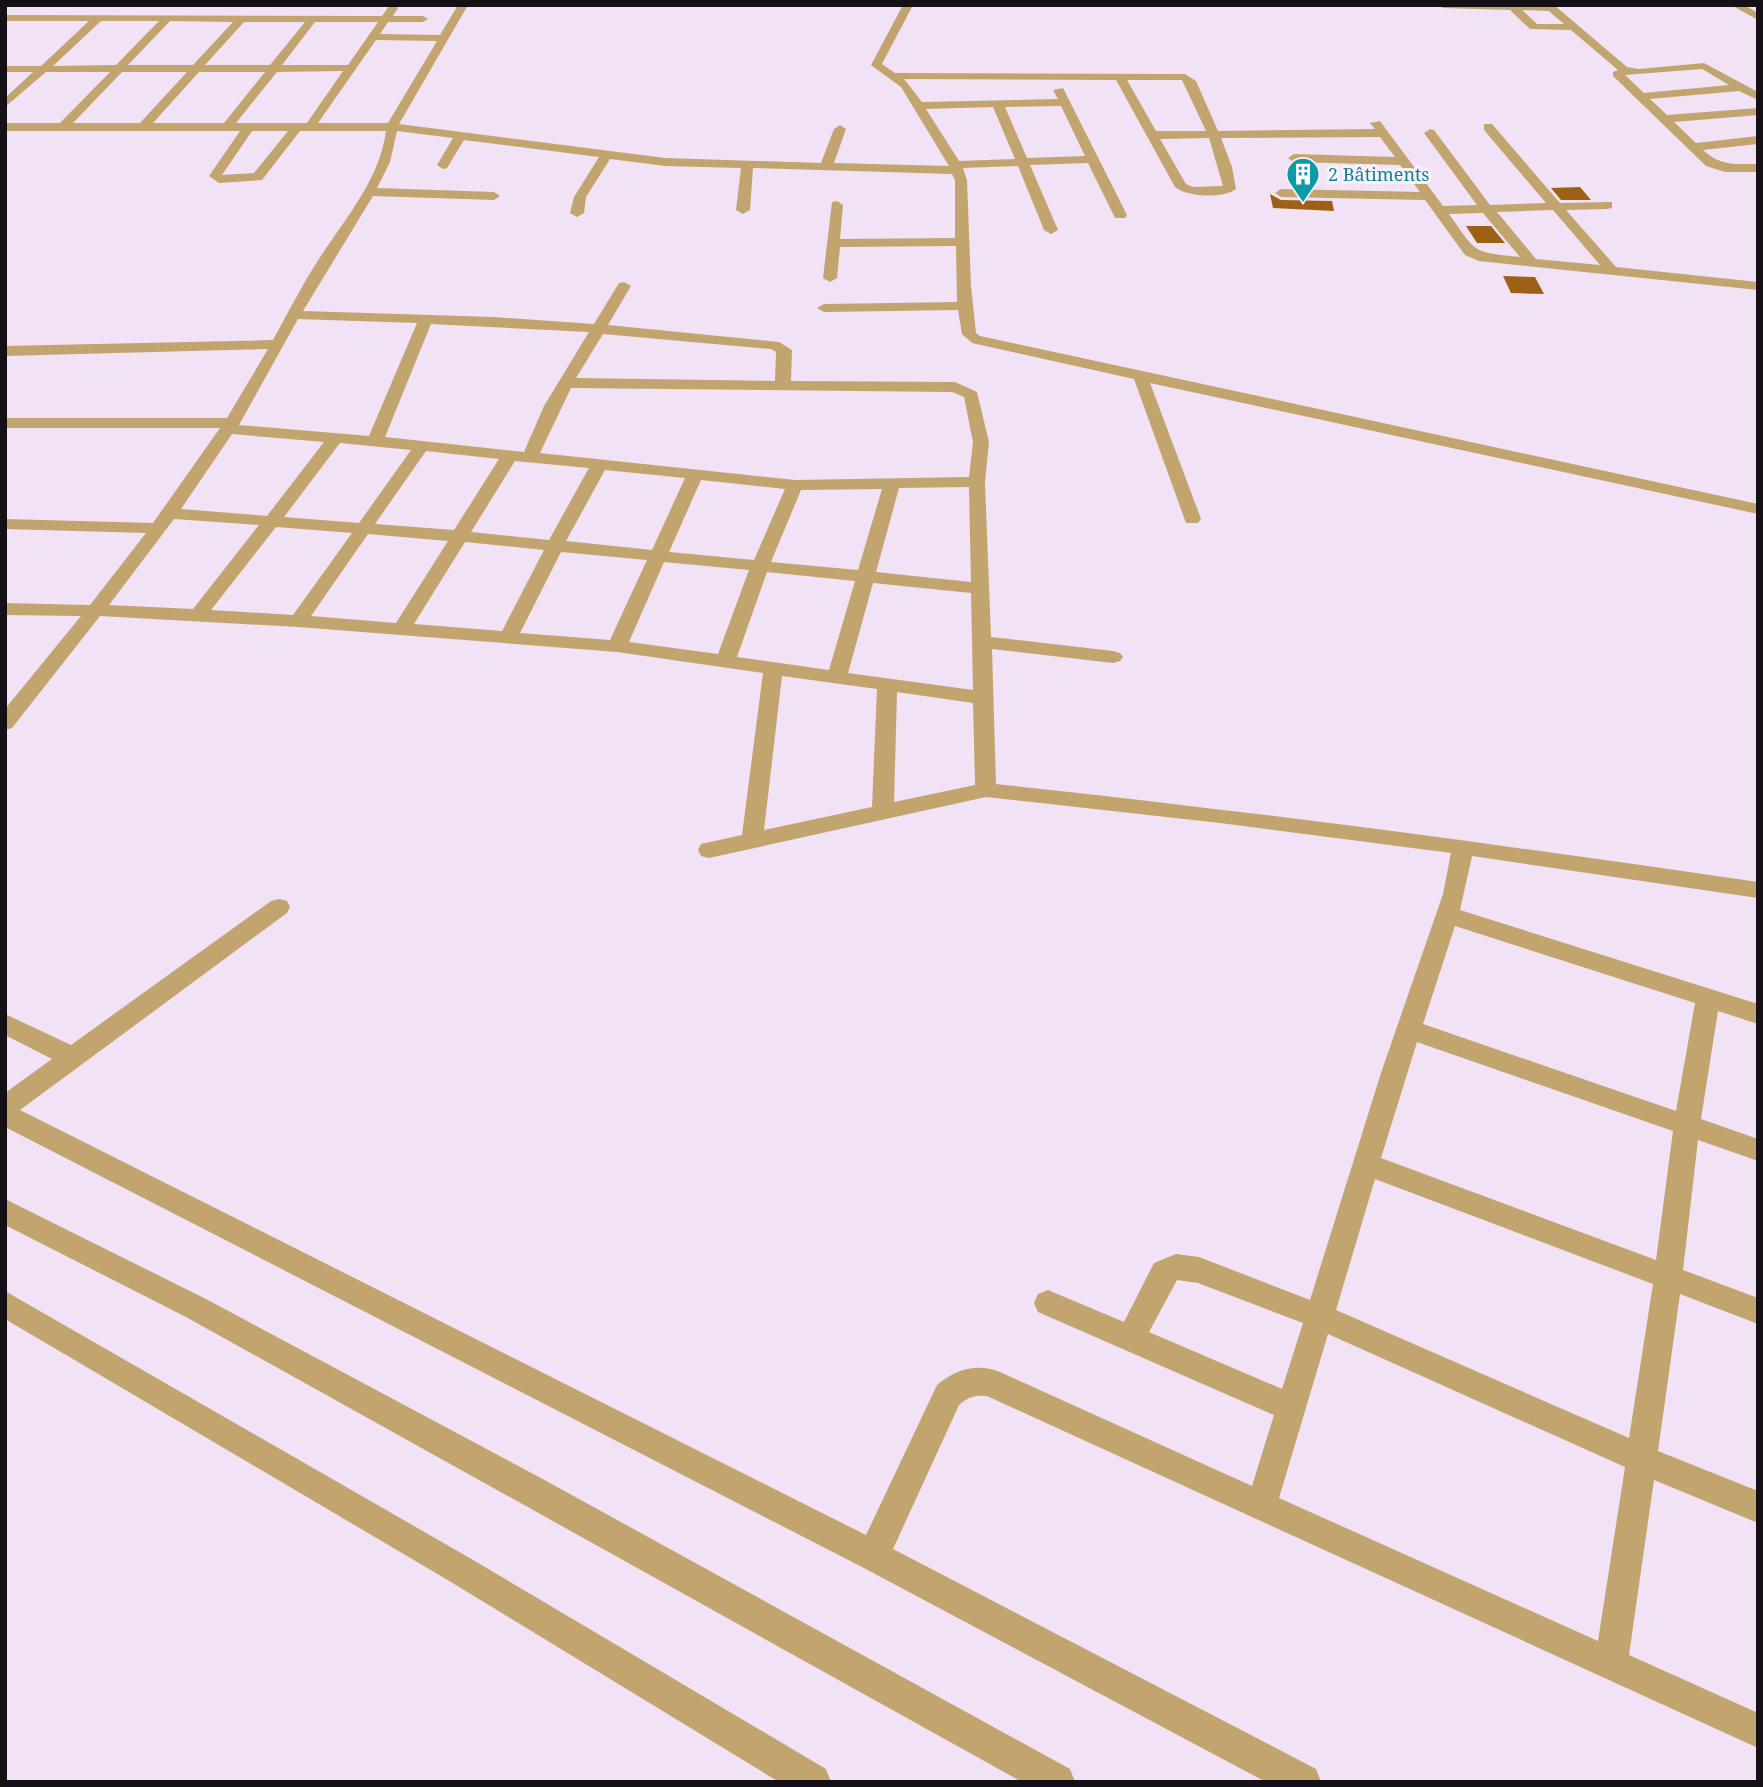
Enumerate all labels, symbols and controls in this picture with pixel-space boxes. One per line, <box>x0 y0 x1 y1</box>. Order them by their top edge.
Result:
building icon: 2 Bâtiments <box>1284 155 1322 204</box>
place label: 2 Bâtiments <box>1328 162 1429 186</box>

